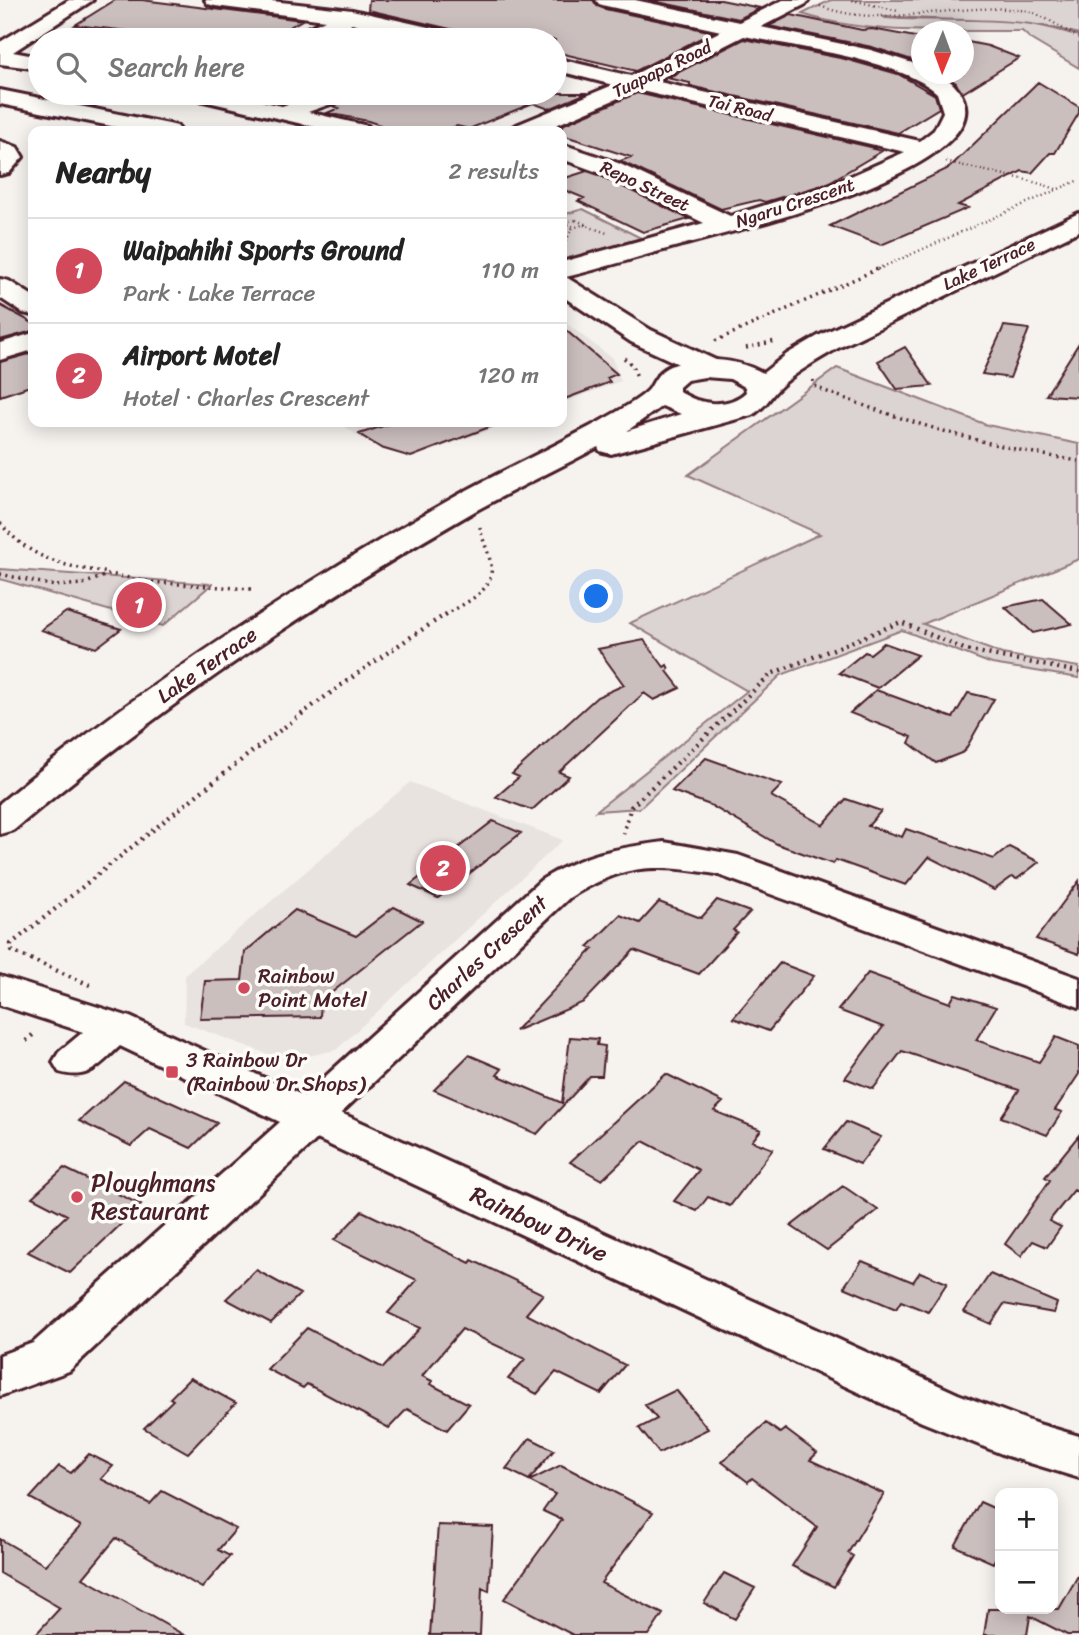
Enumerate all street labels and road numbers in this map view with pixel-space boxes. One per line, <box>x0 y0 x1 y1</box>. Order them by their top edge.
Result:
street label: Tuapapa Road <box>607 30 719 107</box>
street label: Tai Road <box>704 85 777 132</box>
street label: Repo Street <box>595 151 695 221</box>
street label: Ngaru Crescent <box>731 169 859 237</box>
street label: Lake Terrace <box>937 228 1041 300</box>
street label: Lake Terrace <box>149 616 266 714</box>
street label: Charles Crescent <box>417 885 558 1020</box>
street label: Rainbow Drive <box>463 1174 615 1274</box>

